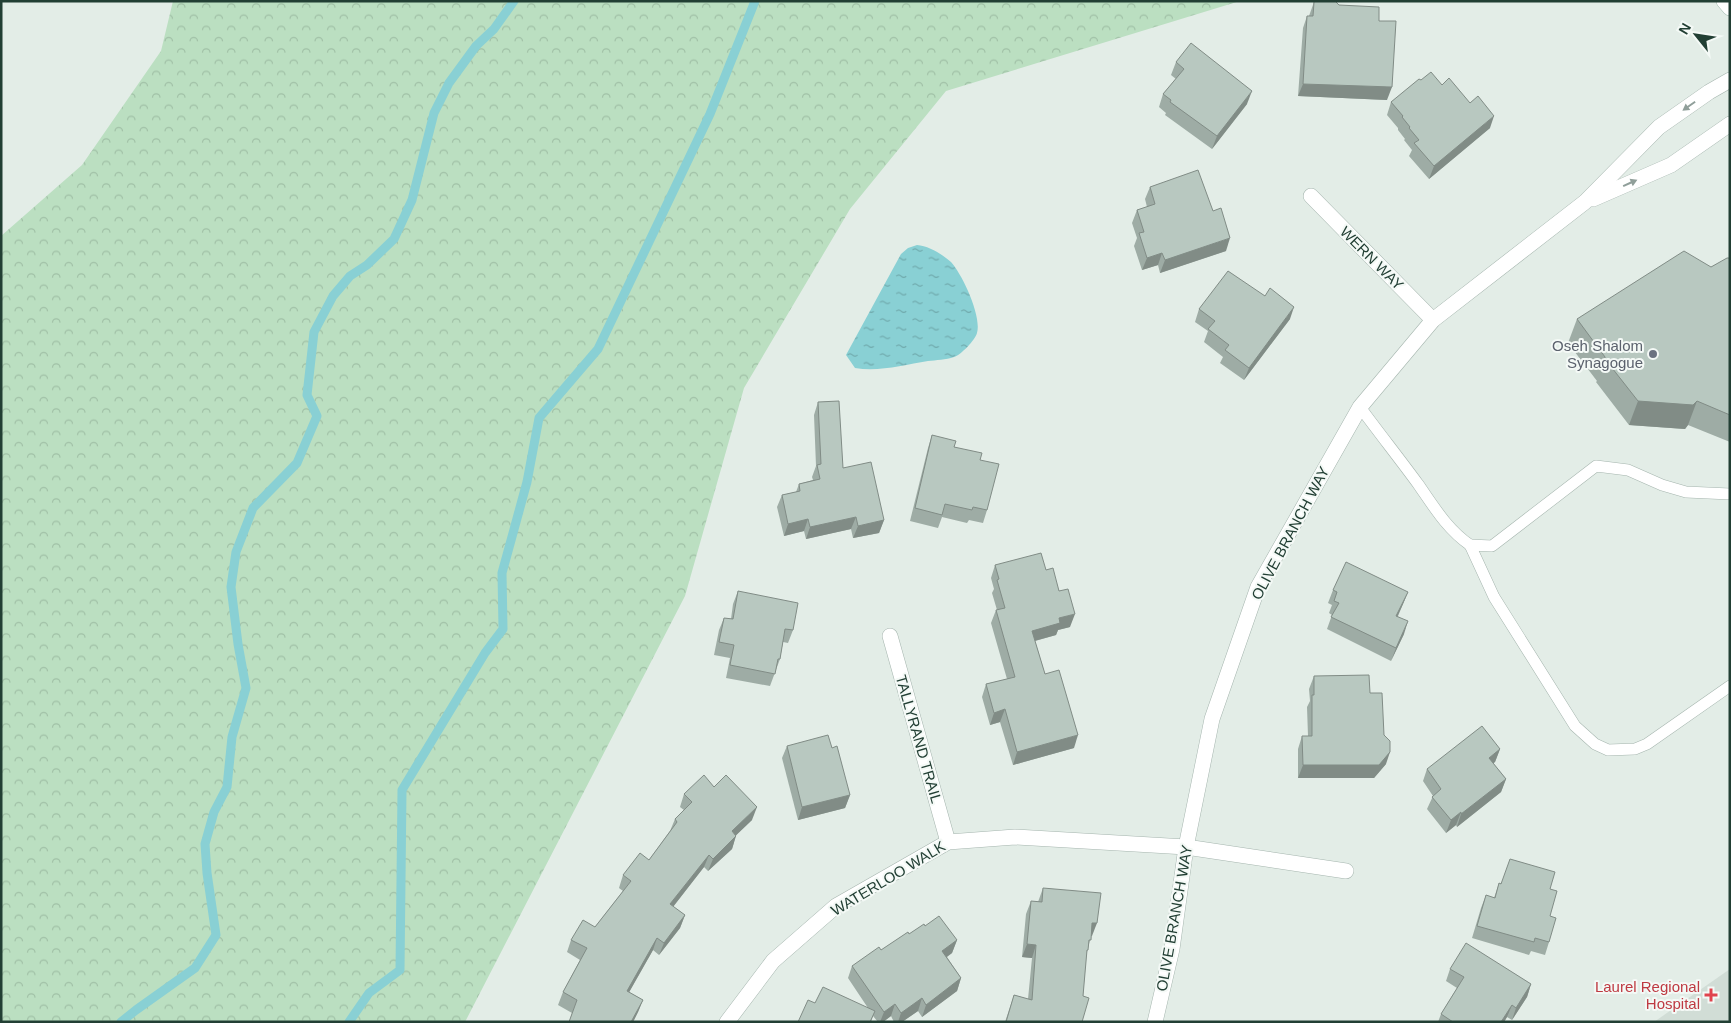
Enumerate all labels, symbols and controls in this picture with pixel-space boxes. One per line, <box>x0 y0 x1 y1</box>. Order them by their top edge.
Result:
north arrow <box>1671 10 1721 60</box>
text: N <box>1675 20 1694 37</box>
one-way arrow <box>1682 101 1696 111</box>
one-way arrow <box>1623 178 1637 186</box>
street label: WERN WAY <box>1337 223 1407 293</box>
place label: Oseh Shalom Synagogue <box>1552 337 1643 371</box>
marker: Oseh Shalom Synagogue <box>1647 348 1659 360</box>
street label: OLIVE BRANCH WAY <box>1248 464 1332 602</box>
street label: TALLYRAND TRAIL <box>893 673 945 805</box>
street label: WATERLOO WALK <box>828 837 948 919</box>
street label: OLIVE BRANCH WAY <box>1153 843 1195 993</box>
place label: Laurel Regional Hospital <box>1595 978 1700 1012</box>
marker: Laurel Regional Hospital <box>1704 988 1718 1002</box>

